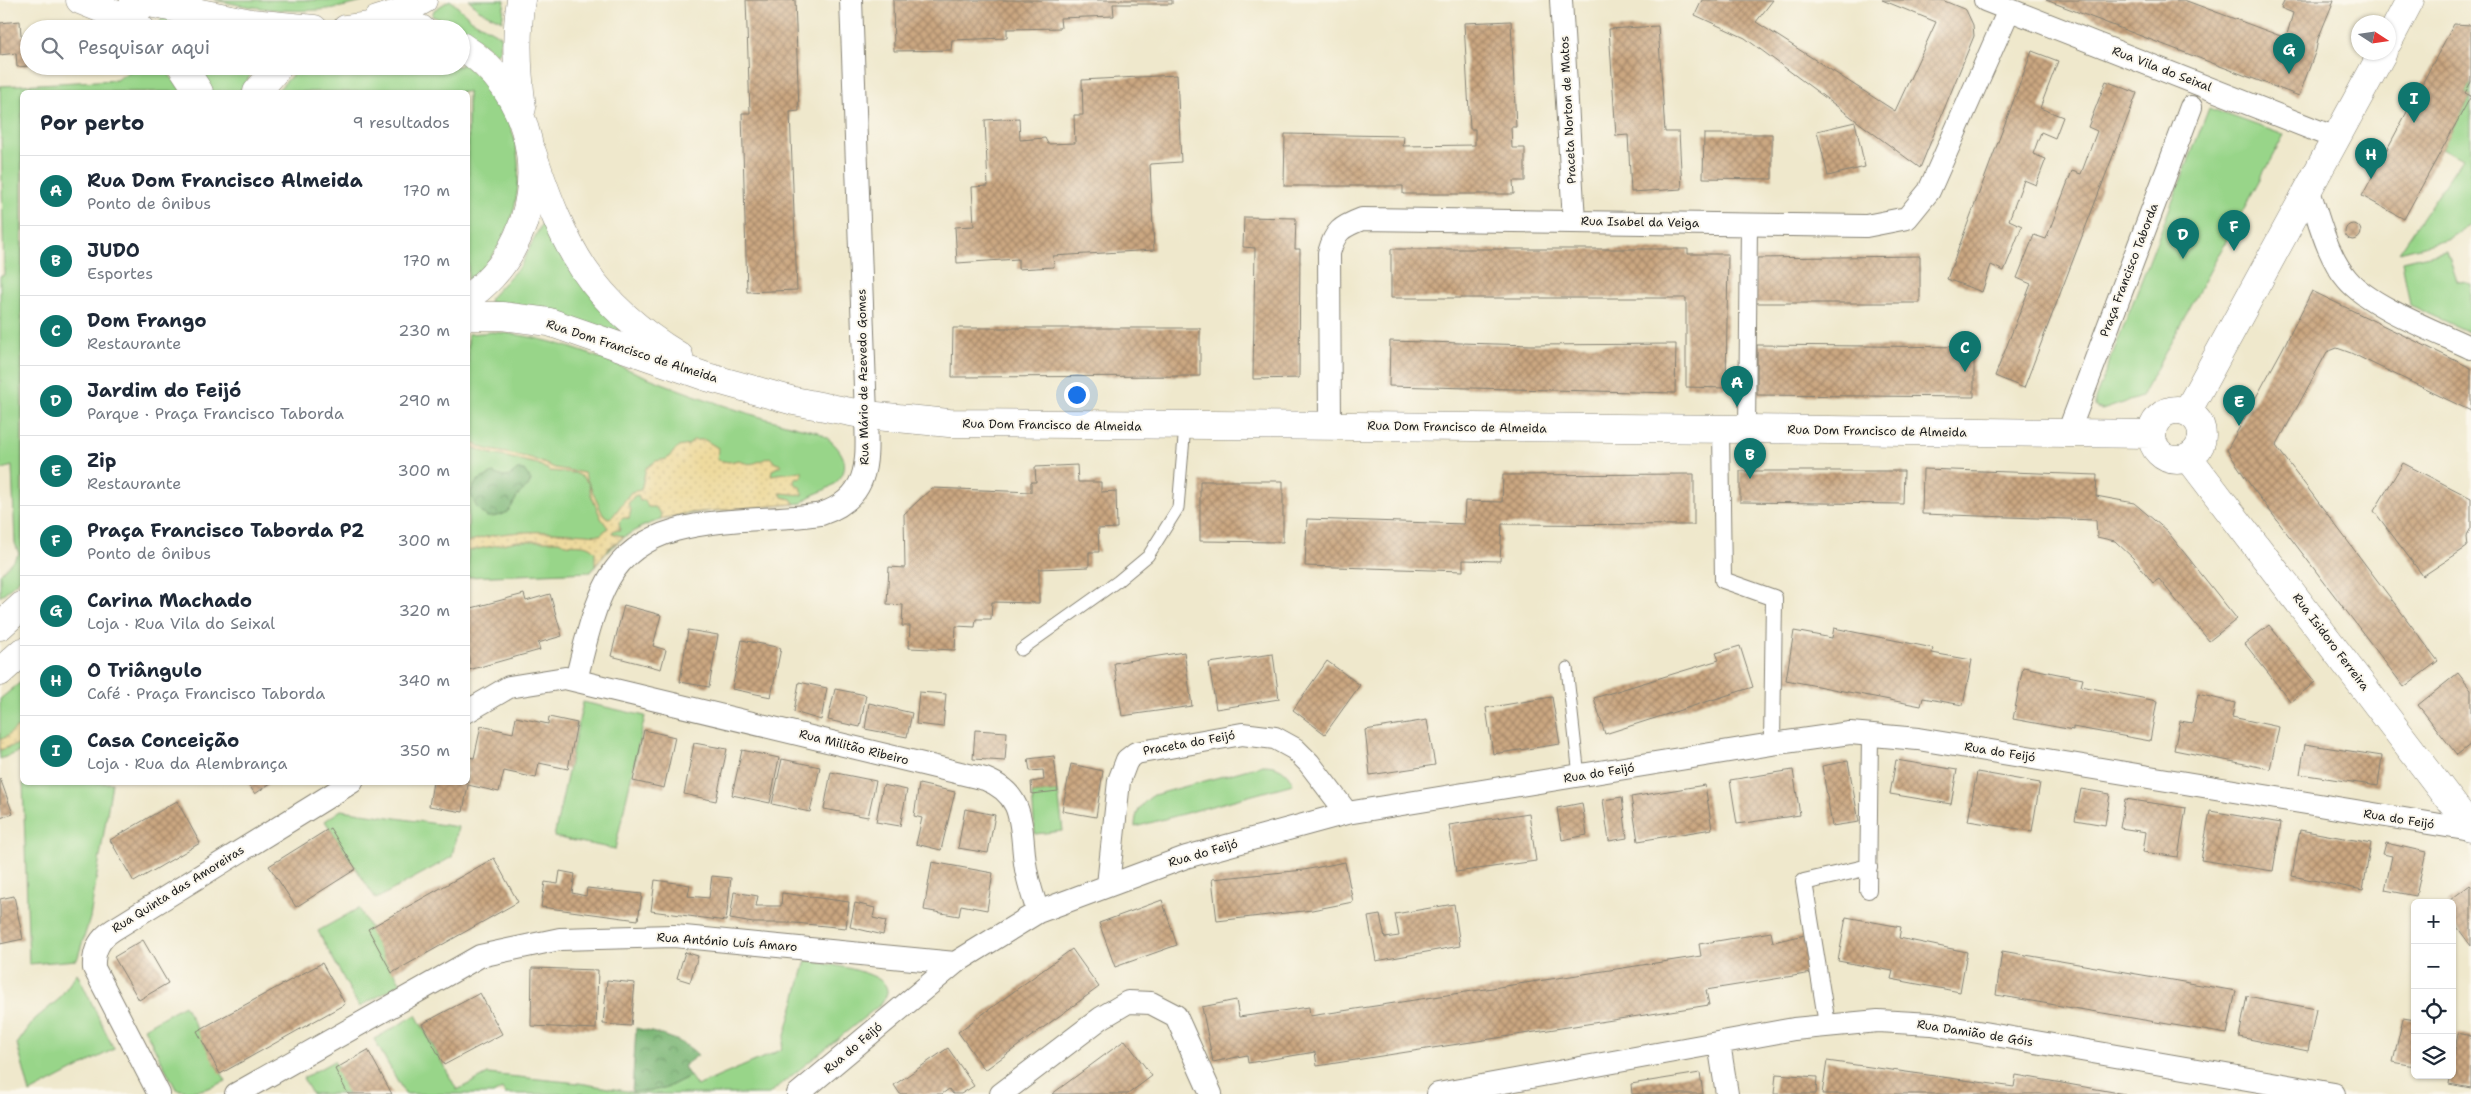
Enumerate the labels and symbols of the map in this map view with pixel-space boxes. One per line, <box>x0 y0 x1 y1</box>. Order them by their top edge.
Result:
north arrow <box>2351 15 2396 60</box>
pin: G <box>2273 33 2305 74</box>
street label: Praceta Norton de Matos <box>1556 36 1580 184</box>
street label: Rua Vila do Seixal <box>2110 43 2214 96</box>
pin: I <box>2398 82 2430 123</box>
pin: H <box>2355 138 2387 179</box>
street label: Praça Francisco Taborda <box>2096 200 2162 339</box>
pin: F <box>2218 210 2250 251</box>
street label: Rua Isabel da Veiga <box>1581 213 1700 231</box>
pin: D <box>2167 218 2199 259</box>
street label: Rua Mário de Azevedo Gomes <box>853 289 873 465</box>
street label: Rua Dom Francisco de Almeida <box>544 316 720 386</box>
pin: C <box>1949 331 1981 372</box>
pin: A <box>1721 366 1753 407</box>
your location <box>1064 382 1090 408</box>
pin: E <box>2223 385 2255 426</box>
street label: Rua Dom Francisco de Almeida <box>962 415 1142 435</box>
street label: Rua Dom Francisco de Almeida <box>1367 417 1547 437</box>
street label: Rua Dom Francisco de Almeida <box>1787 421 1967 441</box>
pin: B <box>1734 438 1766 479</box>
street label: Rua Isidoro Ferreira <box>2289 590 2373 694</box>
street label: Rua Militão Ribeiro <box>798 726 910 768</box>
street label: Praceta do Feijó <box>1142 727 1236 759</box>
street label: Rua do Feijó <box>1963 738 2037 766</box>
street label: Rua do Feijó <box>1562 759 1636 787</box>
street label: Rua do Feijó <box>2362 805 2436 833</box>
street label: Rua do Feijó <box>1166 835 1240 871</box>
street label: Rua Quinta das Amoreiras <box>109 842 247 936</box>
street label: Rua António Luís Amaro <box>656 929 798 955</box>
street label: Rua Damião de Góis <box>1916 1016 2034 1050</box>
street label: Rua do Feijó <box>820 1019 886 1077</box>

